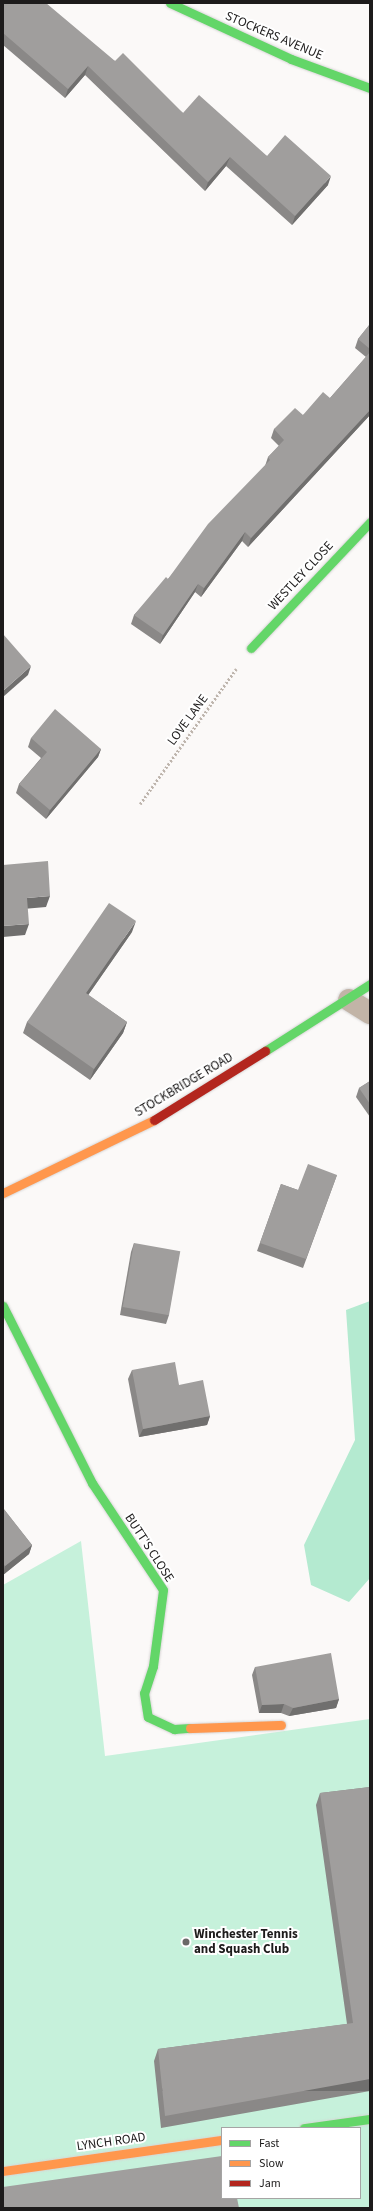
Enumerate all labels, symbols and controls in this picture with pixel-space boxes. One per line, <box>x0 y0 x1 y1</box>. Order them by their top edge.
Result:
street label: STOCKERS AVENUE <box>223 8 325 64</box>
street label: WESTLEY CLOSE <box>265 538 337 614</box>
street label: LOVE LANE <box>164 691 212 749</box>
street label: STOCKBRIDGE ROAD <box>132 1050 236 1120</box>
street label: BUTT'S CLOSE <box>121 1511 177 1585</box>
place label: Winchester Tennis and Squash Club <box>194 1927 298 1958</box>
marker: Winchester Tennis and Squash Club <box>181 1937 191 1947</box>
legend <box>221 2127 361 2199</box>
street label: LYNCH ROAD <box>76 2129 146 2155</box>
text: Fast <box>259 2135 279 2152</box>
text: Slow <box>259 2155 284 2172</box>
text: Jam <box>259 2175 281 2192</box>

